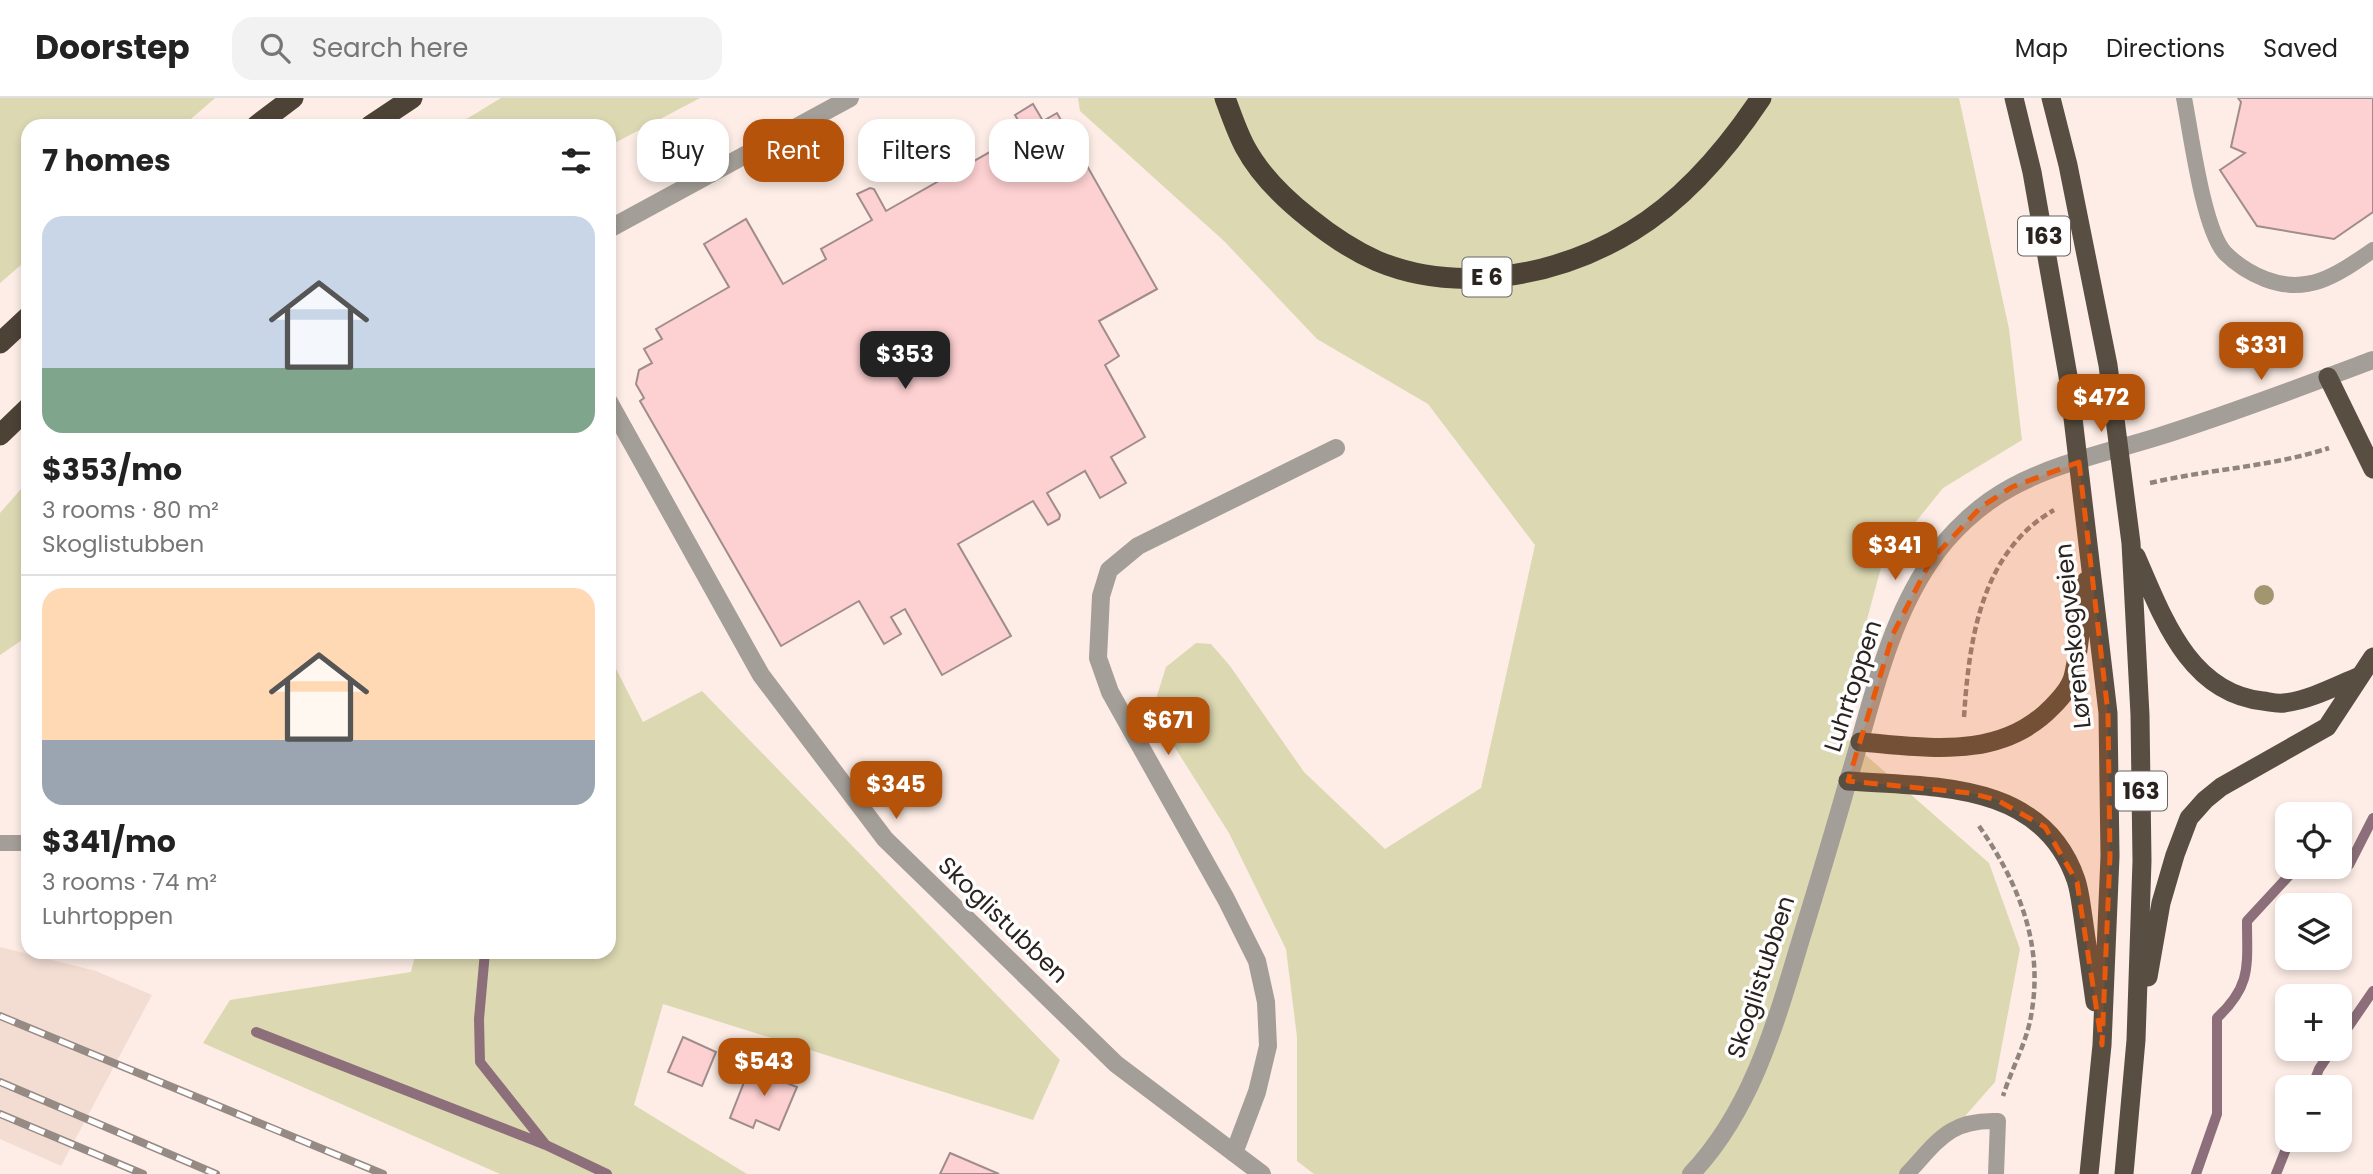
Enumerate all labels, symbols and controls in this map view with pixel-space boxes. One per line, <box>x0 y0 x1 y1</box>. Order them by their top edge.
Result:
search box <box>232 17 722 80</box>
text: Doorstep <box>35 24 190 71</box>
icon: search <box>256 29 294 67</box>
text: Search here <box>312 30 468 66</box>
text: Map <box>2015 32 2068 65</box>
text: Directions <box>2106 32 2225 65</box>
text: Saved <box>2263 32 2338 65</box>
chip: Buy <box>637 119 729 182</box>
chip: Rent <box>743 119 844 182</box>
chip: Filters <box>858 119 975 182</box>
chip: New <box>989 119 1089 182</box>
text: 7 homes <box>42 139 171 182</box>
icon: filters <box>557 142 595 180</box>
road number: 163 <box>2018 217 2070 256</box>
road number: E 6 <box>1462 258 1512 296</box>
icon: home <box>256 262 382 388</box>
pin: $331 <box>2220 322 2302 382</box>
text: $331 <box>2235 329 2287 361</box>
pin: $353 <box>864 331 946 391</box>
text: $353 <box>876 338 934 370</box>
pin: $472 <box>2060 374 2142 434</box>
text: $472 <box>2073 381 2129 413</box>
text: $353/mo <box>42 448 182 491</box>
text: 3 rooms · 80 m² <box>42 494 219 526</box>
pin: $341 <box>1854 522 1936 582</box>
text: Skoglistubben <box>42 528 204 560</box>
text: $341 <box>1868 529 1922 561</box>
street label: Lørenskogveien <box>2046 542 2099 730</box>
street label: Luhrtoppen <box>1816 616 1889 756</box>
icon: home <box>256 634 382 760</box>
pin: $671 <box>1127 698 1209 757</box>
text: $671 <box>1143 704 1193 736</box>
pin: $345 <box>855 762 937 821</box>
text: $345 <box>866 768 926 800</box>
road number: 163 <box>2115 772 2167 810</box>
map controls <box>2275 802 2352 1152</box>
button: locate <box>2275 802 2352 879</box>
text: $341/mo <box>42 820 176 863</box>
street label: Skoglistubben <box>931 849 1076 990</box>
text: 3 rooms · 74 m² <box>42 866 217 898</box>
street label: Skoglistubben <box>1719 891 1802 1062</box>
button: layers <box>2275 893 2352 970</box>
text: Luhrtoppen <box>42 900 173 932</box>
button: + <box>2275 984 2352 1061</box>
pin: $543 <box>723 1038 805 1098</box>
text: $543 <box>734 1045 794 1077</box>
button: − <box>2275 1075 2352 1152</box>

